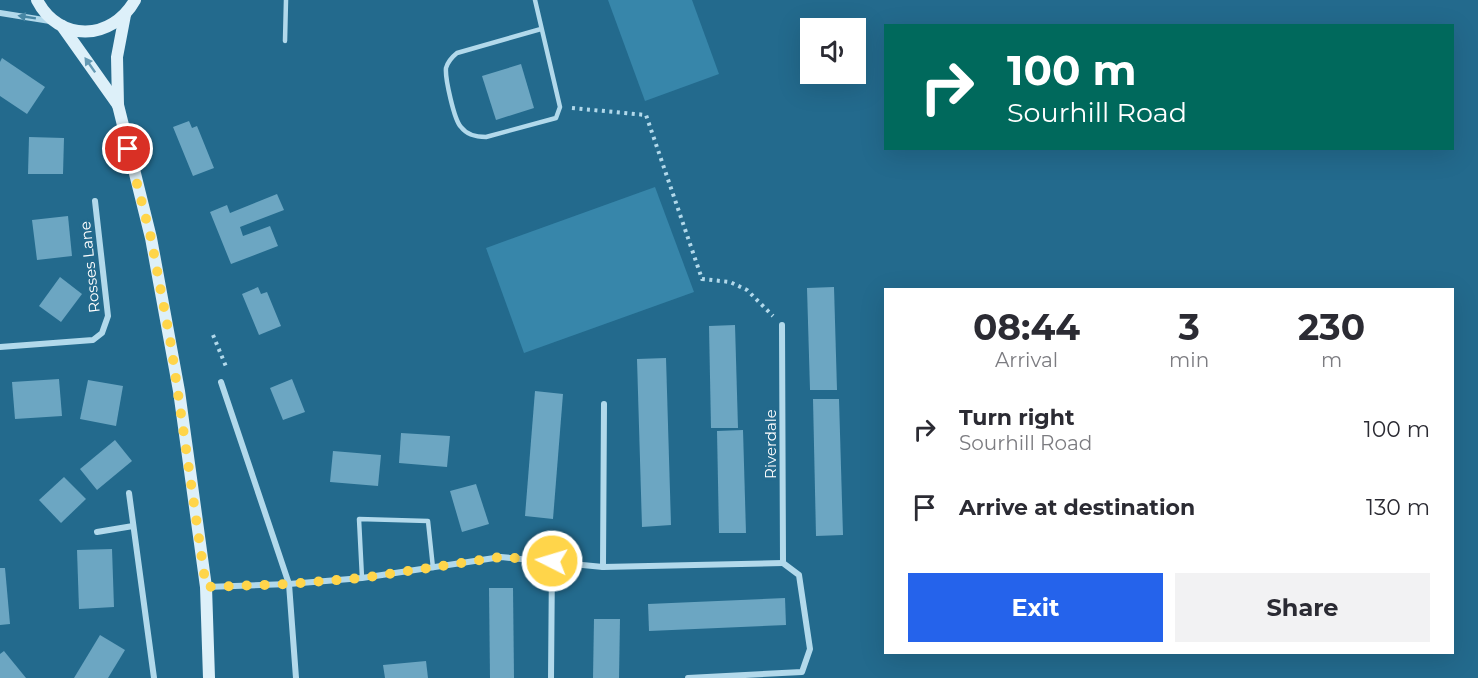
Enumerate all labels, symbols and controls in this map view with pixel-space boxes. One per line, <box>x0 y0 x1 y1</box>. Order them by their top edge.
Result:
one-way arrow <box>17 12 36 21</box>
map controls <box>800 18 866 84</box>
button: sound <box>800 18 866 84</box>
text: 100 m <box>1007 44 1136 96</box>
icon: right <box>908 48 986 126</box>
one-way arrow <box>84 58 96 74</box>
text: Sourhill Road <box>1007 96 1187 129</box>
pin <box>102 123 153 174</box>
icon: arrive <box>111 132 144 165</box>
street label: Rosses Lane <box>75 220 104 314</box>
text: 08:44 <box>973 305 1080 349</box>
text: 3 <box>1178 305 1200 349</box>
text: 230 <box>1298 305 1365 349</box>
text: Arrival <box>995 348 1058 372</box>
text: min <box>1169 348 1209 372</box>
text: m <box>1321 348 1342 372</box>
text: Turn right <box>959 404 1074 431</box>
street label: Riverdale <box>761 409 780 479</box>
icon: right <box>908 413 941 446</box>
text: 100 m <box>1364 416 1430 443</box>
text: Sourhill Road <box>959 431 1092 455</box>
icon: arrive <box>908 491 941 524</box>
text: Arrive at destination <box>959 494 1195 521</box>
text: 130 m <box>1366 494 1430 521</box>
position arrow <box>520 529 584 593</box>
button: Exit <box>908 573 1163 642</box>
button: Share <box>1175 573 1430 642</box>

